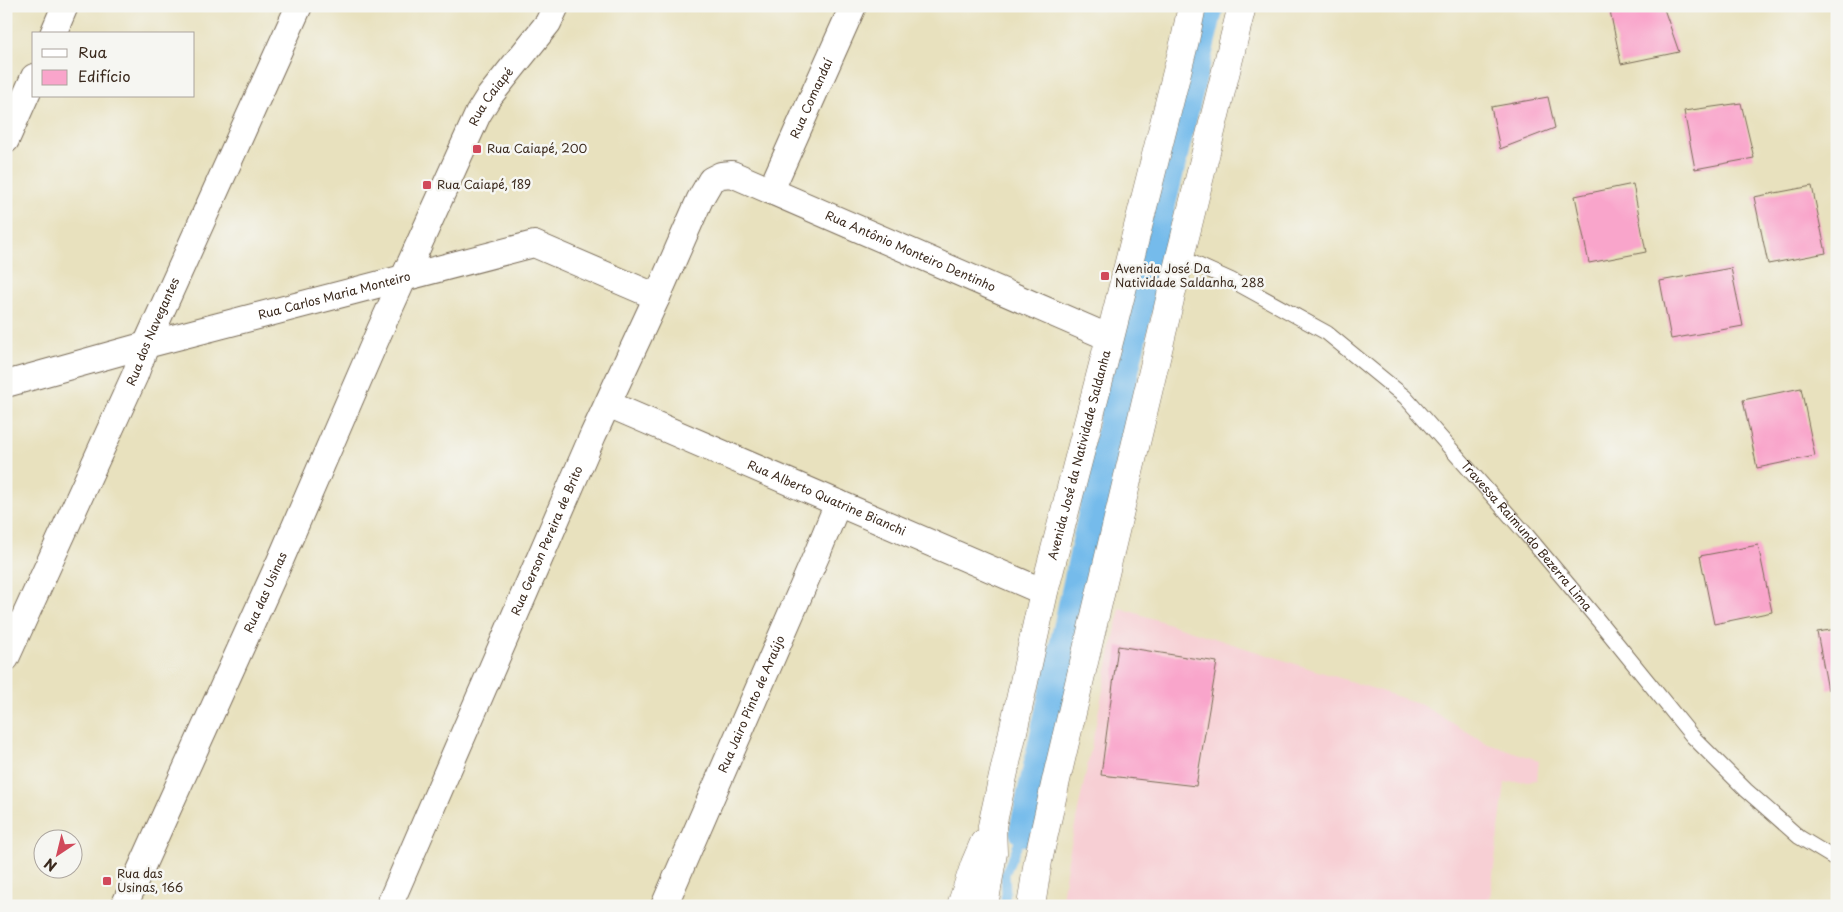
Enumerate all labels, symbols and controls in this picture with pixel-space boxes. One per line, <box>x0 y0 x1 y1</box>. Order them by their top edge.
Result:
legend <box>32 32 195 98</box>
text: Rua <box>78 40 107 63</box>
street label: Rua Comandaí <box>785 55 837 141</box>
street label: Rua Caiapé <box>464 63 517 129</box>
text: Edifício <box>78 64 131 87</box>
place label: Rua Caiapé, 200 <box>487 139 588 157</box>
marker: Rua Caiapé, 200 <box>471 143 483 155</box>
place label: Rua Caiapé, 189 <box>437 175 531 193</box>
marker: Rua Caiapé, 189 <box>421 179 433 191</box>
street label: Rua Antônio Monteiro Dentinho <box>823 206 999 295</box>
place label: Avenida José Da Natividade Saldanha, 288 <box>1115 259 1265 291</box>
street label: Rua Carlos Maria Monteiro <box>256 266 413 323</box>
marker: Avenida José Da Natividade Saldanha, 288 <box>1099 270 1111 282</box>
street label: Rua dos Navegantes <box>121 274 184 388</box>
street label: Avenida José da Natividade Saldanha <box>1043 347 1115 562</box>
street label: Rua Alberto Quatrine Bianchi <box>745 455 909 539</box>
street label: Travessa Raimundo Bezerra Lima <box>1457 456 1597 615</box>
street label: Rua Gerson Pereira de Brito <box>506 462 587 618</box>
street label: Rua das Usinas <box>239 548 291 635</box>
street label: Rua Jairo Pinto de Araújo <box>713 632 789 775</box>
north arrow <box>32 830 82 880</box>
text: N <box>40 853 61 877</box>
place label: Rua das Usinas, 166 <box>117 864 183 896</box>
marker: Rua das Usinas, 166 <box>101 875 113 887</box>

